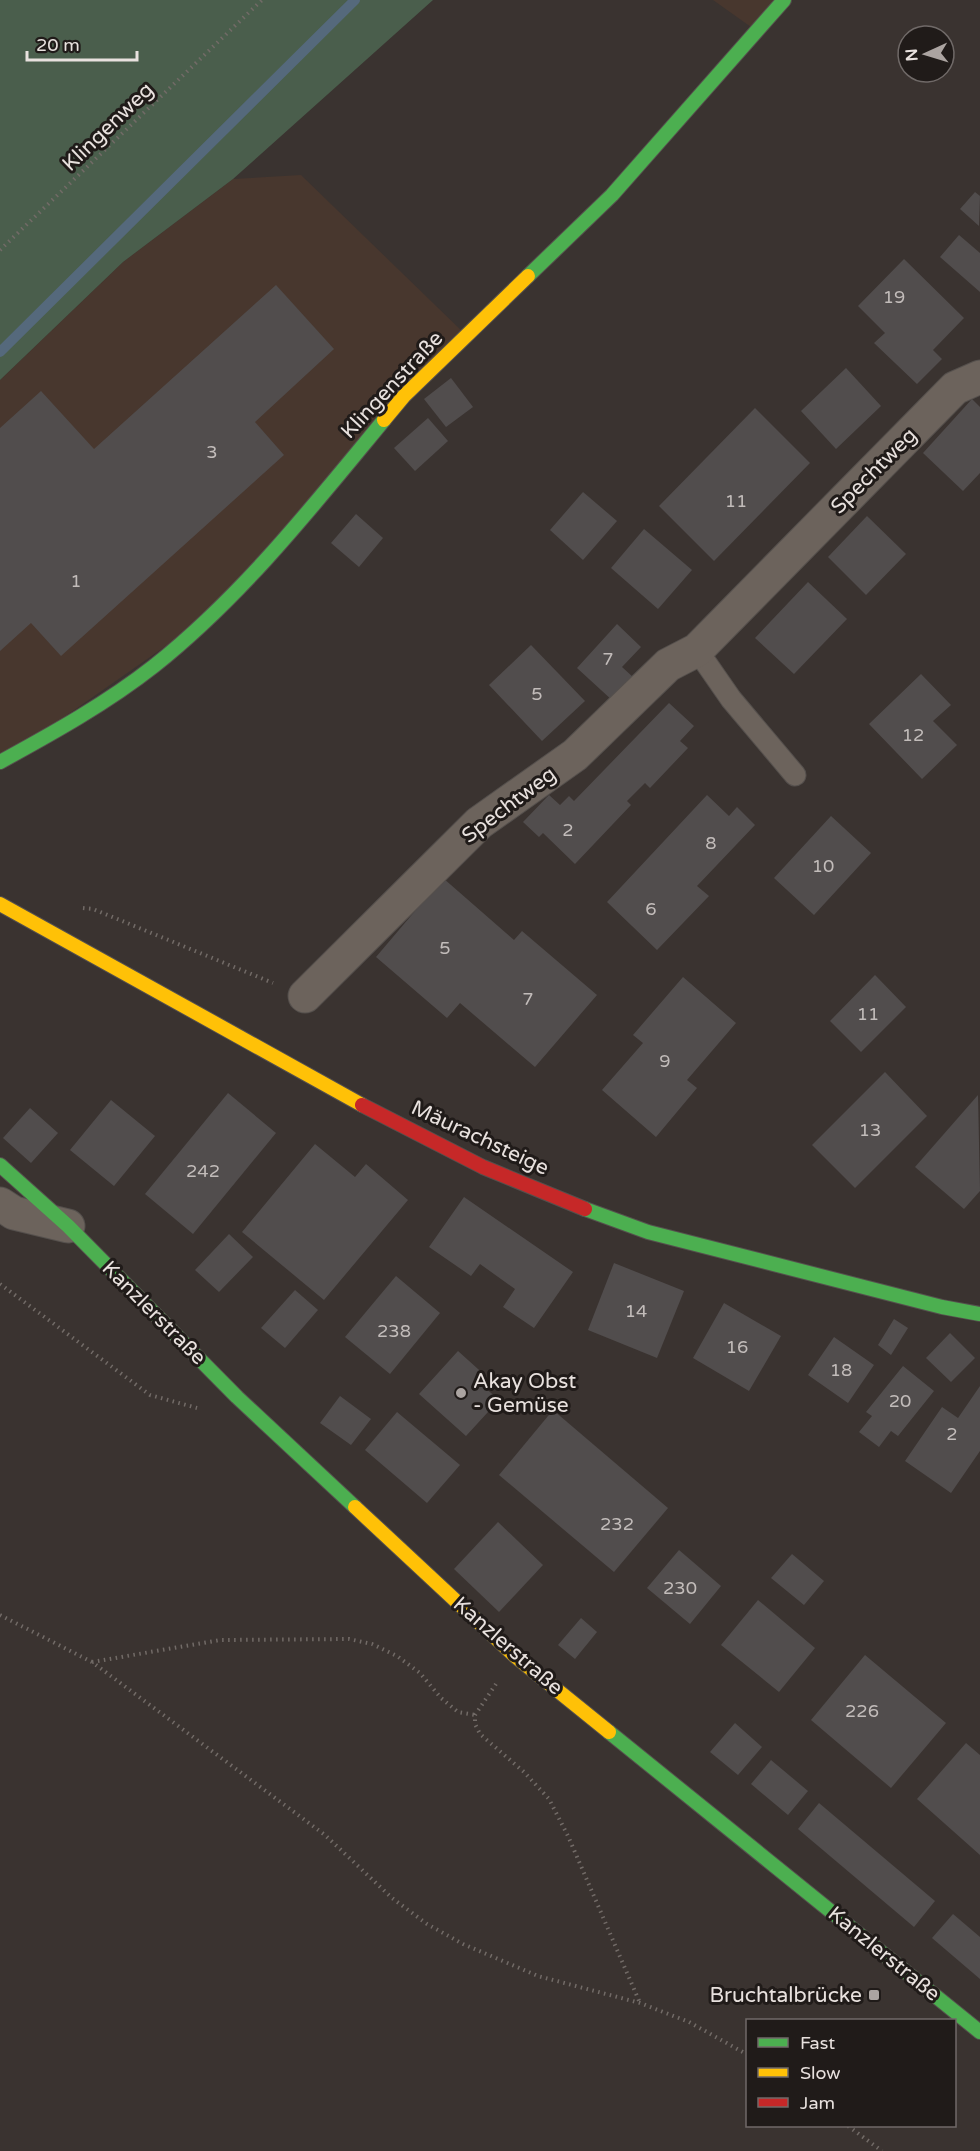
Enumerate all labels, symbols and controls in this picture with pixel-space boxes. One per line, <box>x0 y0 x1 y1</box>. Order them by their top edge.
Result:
scale bar <box>27 24 136 62</box>
north arrow <box>896 24 956 84</box>
text: 20 m <box>36 34 80 56</box>
text: N <box>902 48 922 62</box>
street label: Klingenweg <box>57 77 159 177</box>
house number: 19 <box>883 286 905 308</box>
street label: Klingenstraße <box>336 326 448 444</box>
street label: Spechtweg <box>826 423 922 519</box>
house number: 3 <box>206 441 218 463</box>
house number: 11 <box>725 490 747 512</box>
house number: 1 <box>70 570 82 592</box>
house number: 7 <box>602 648 614 670</box>
house number: 5 <box>531 683 543 705</box>
house number: 12 <box>902 724 924 746</box>
street label: Spechtweg <box>457 762 561 848</box>
house number: 2 <box>562 819 574 841</box>
house number: 8 <box>705 832 717 854</box>
house number: 10 <box>812 855 834 877</box>
house number: 6 <box>645 898 657 920</box>
house number: 5 <box>439 937 451 959</box>
house number: 7 <box>522 988 534 1010</box>
house number: 11 <box>857 1003 879 1025</box>
house number: 9 <box>659 1050 671 1072</box>
street label: Mäurachsteige <box>407 1095 553 1181</box>
house number: 13 <box>859 1119 881 1141</box>
house number: 242 <box>186 1160 220 1182</box>
street label: Kanzlerstraße <box>97 1256 211 1370</box>
house number: 14 <box>625 1300 647 1322</box>
house number: 238 <box>377 1320 411 1342</box>
house number: 16 <box>726 1336 748 1358</box>
house number: 18 <box>830 1359 852 1381</box>
place label: Akay Obst - Gemüse <box>473 1369 576 1418</box>
marker: Akay Obst - Gemüse <box>454 1386 468 1400</box>
house number: 20 <box>889 1390 911 1412</box>
house number: 2 <box>946 1423 958 1445</box>
house number: 232 <box>600 1513 634 1535</box>
house number: 230 <box>663 1577 697 1599</box>
street label: Kanzlerstraße <box>448 1592 568 1700</box>
house number: 226 <box>845 1700 879 1722</box>
street label: Kanzlerstraße <box>823 1901 945 2007</box>
place label: Bruchtalbrücke <box>710 1983 862 2008</box>
marker: Bruchtalbrücke <box>867 1988 881 2002</box>
legend <box>746 2019 956 2127</box>
text: Fast <box>800 2032 835 2054</box>
text: Slow <box>800 2062 841 2084</box>
text: Jam <box>800 2092 835 2114</box>

